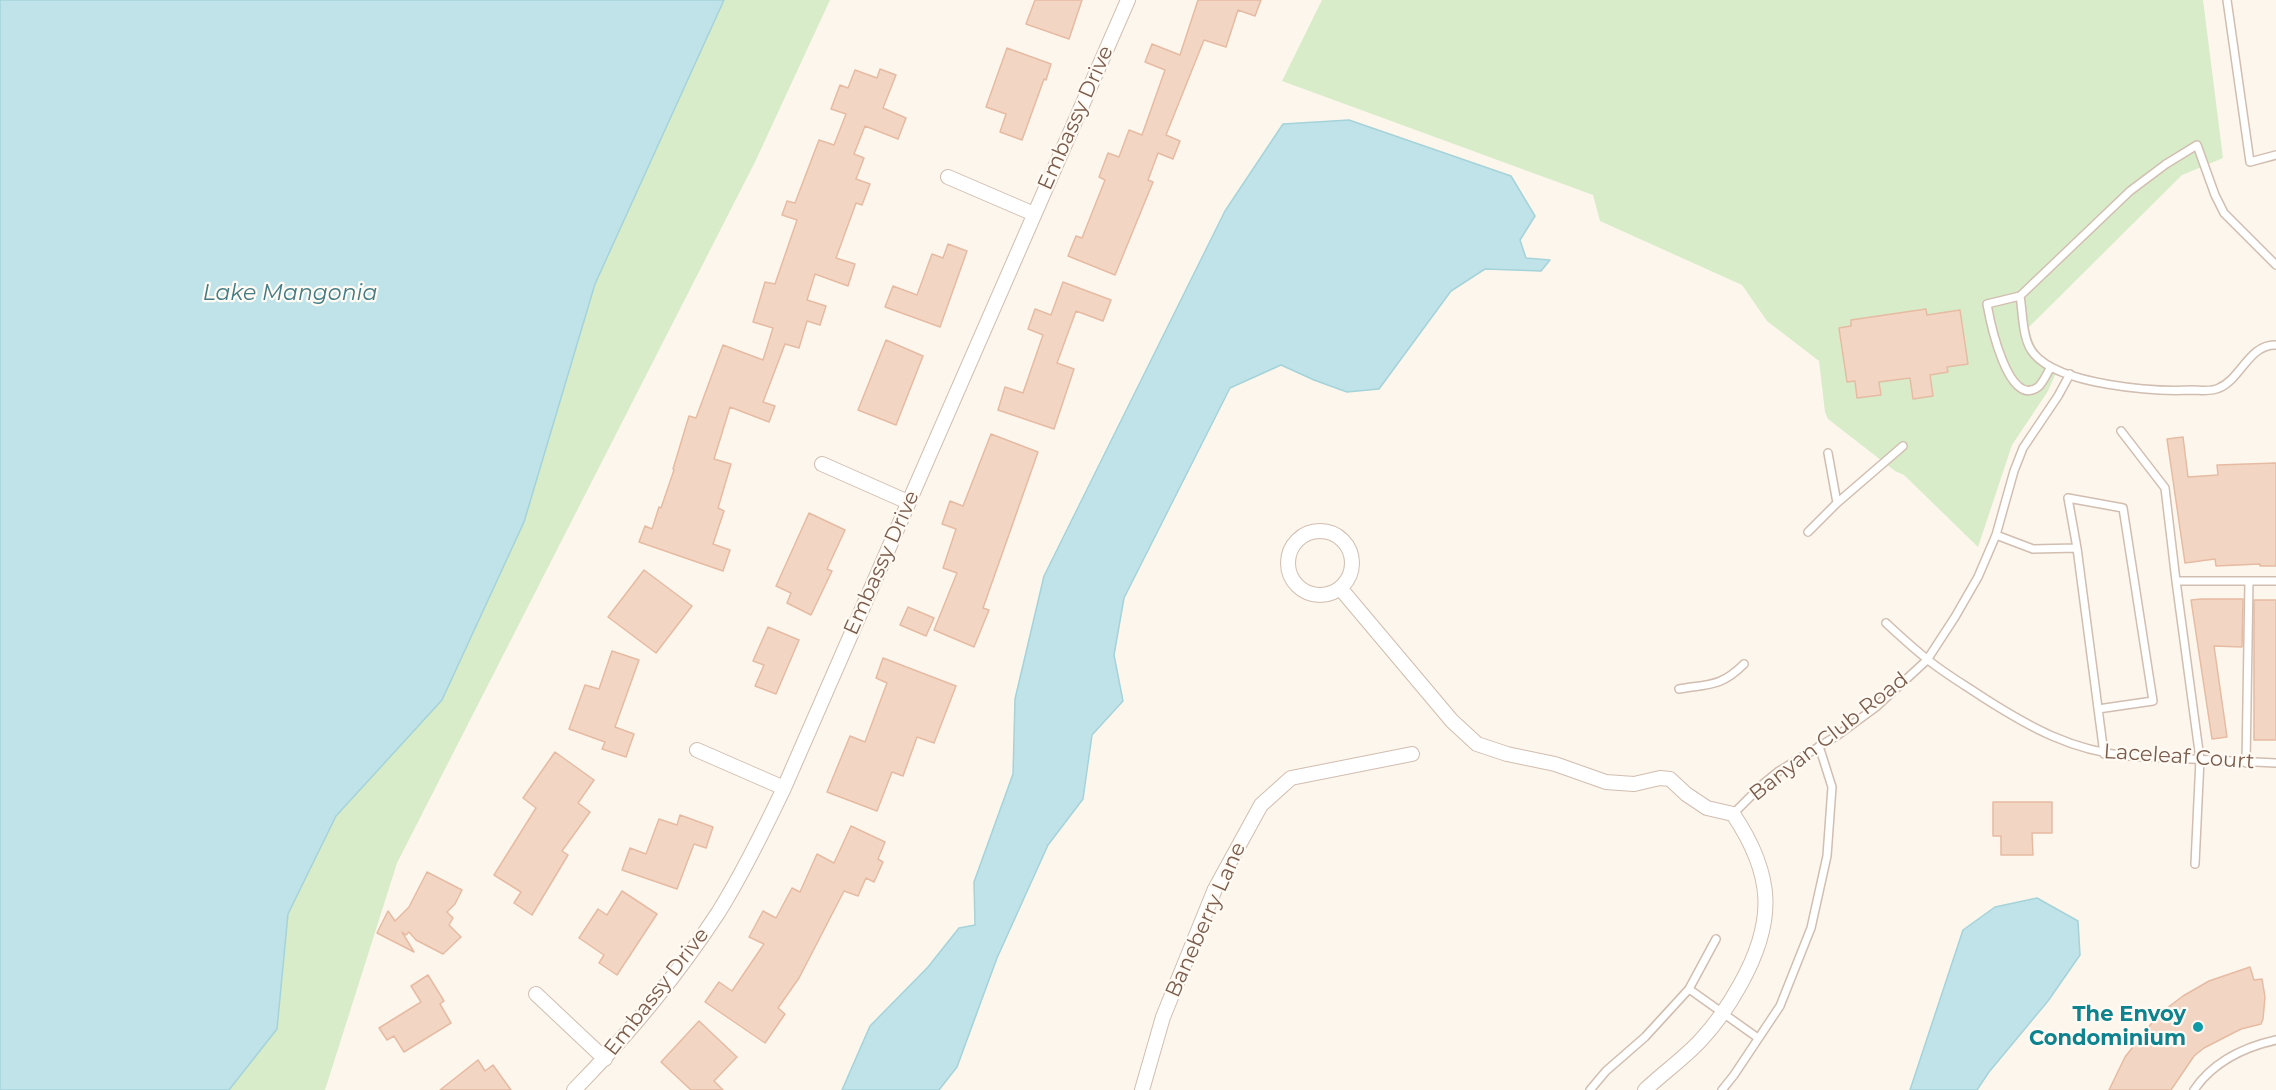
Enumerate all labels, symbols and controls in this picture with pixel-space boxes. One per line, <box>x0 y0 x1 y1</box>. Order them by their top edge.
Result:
street label: Embassy Drive <box>1033 42 1119 194</box>
water label: Lake Mangonia <box>203 281 377 307</box>
street label: Embassy Drive <box>839 487 925 639</box>
street label: Banyan Club Road <box>1745 667 1913 807</box>
street label: Laceleaf Court <box>2103 739 2255 775</box>
street label: Baneberry Lane <box>1161 839 1251 1001</box>
street label: Embassy Drive <box>599 923 715 1061</box>
place label: The Envoy Condominium <box>2029 1002 2186 1052</box>
marker: The Envoy Condominium <box>2191 1020 2205 1034</box>

